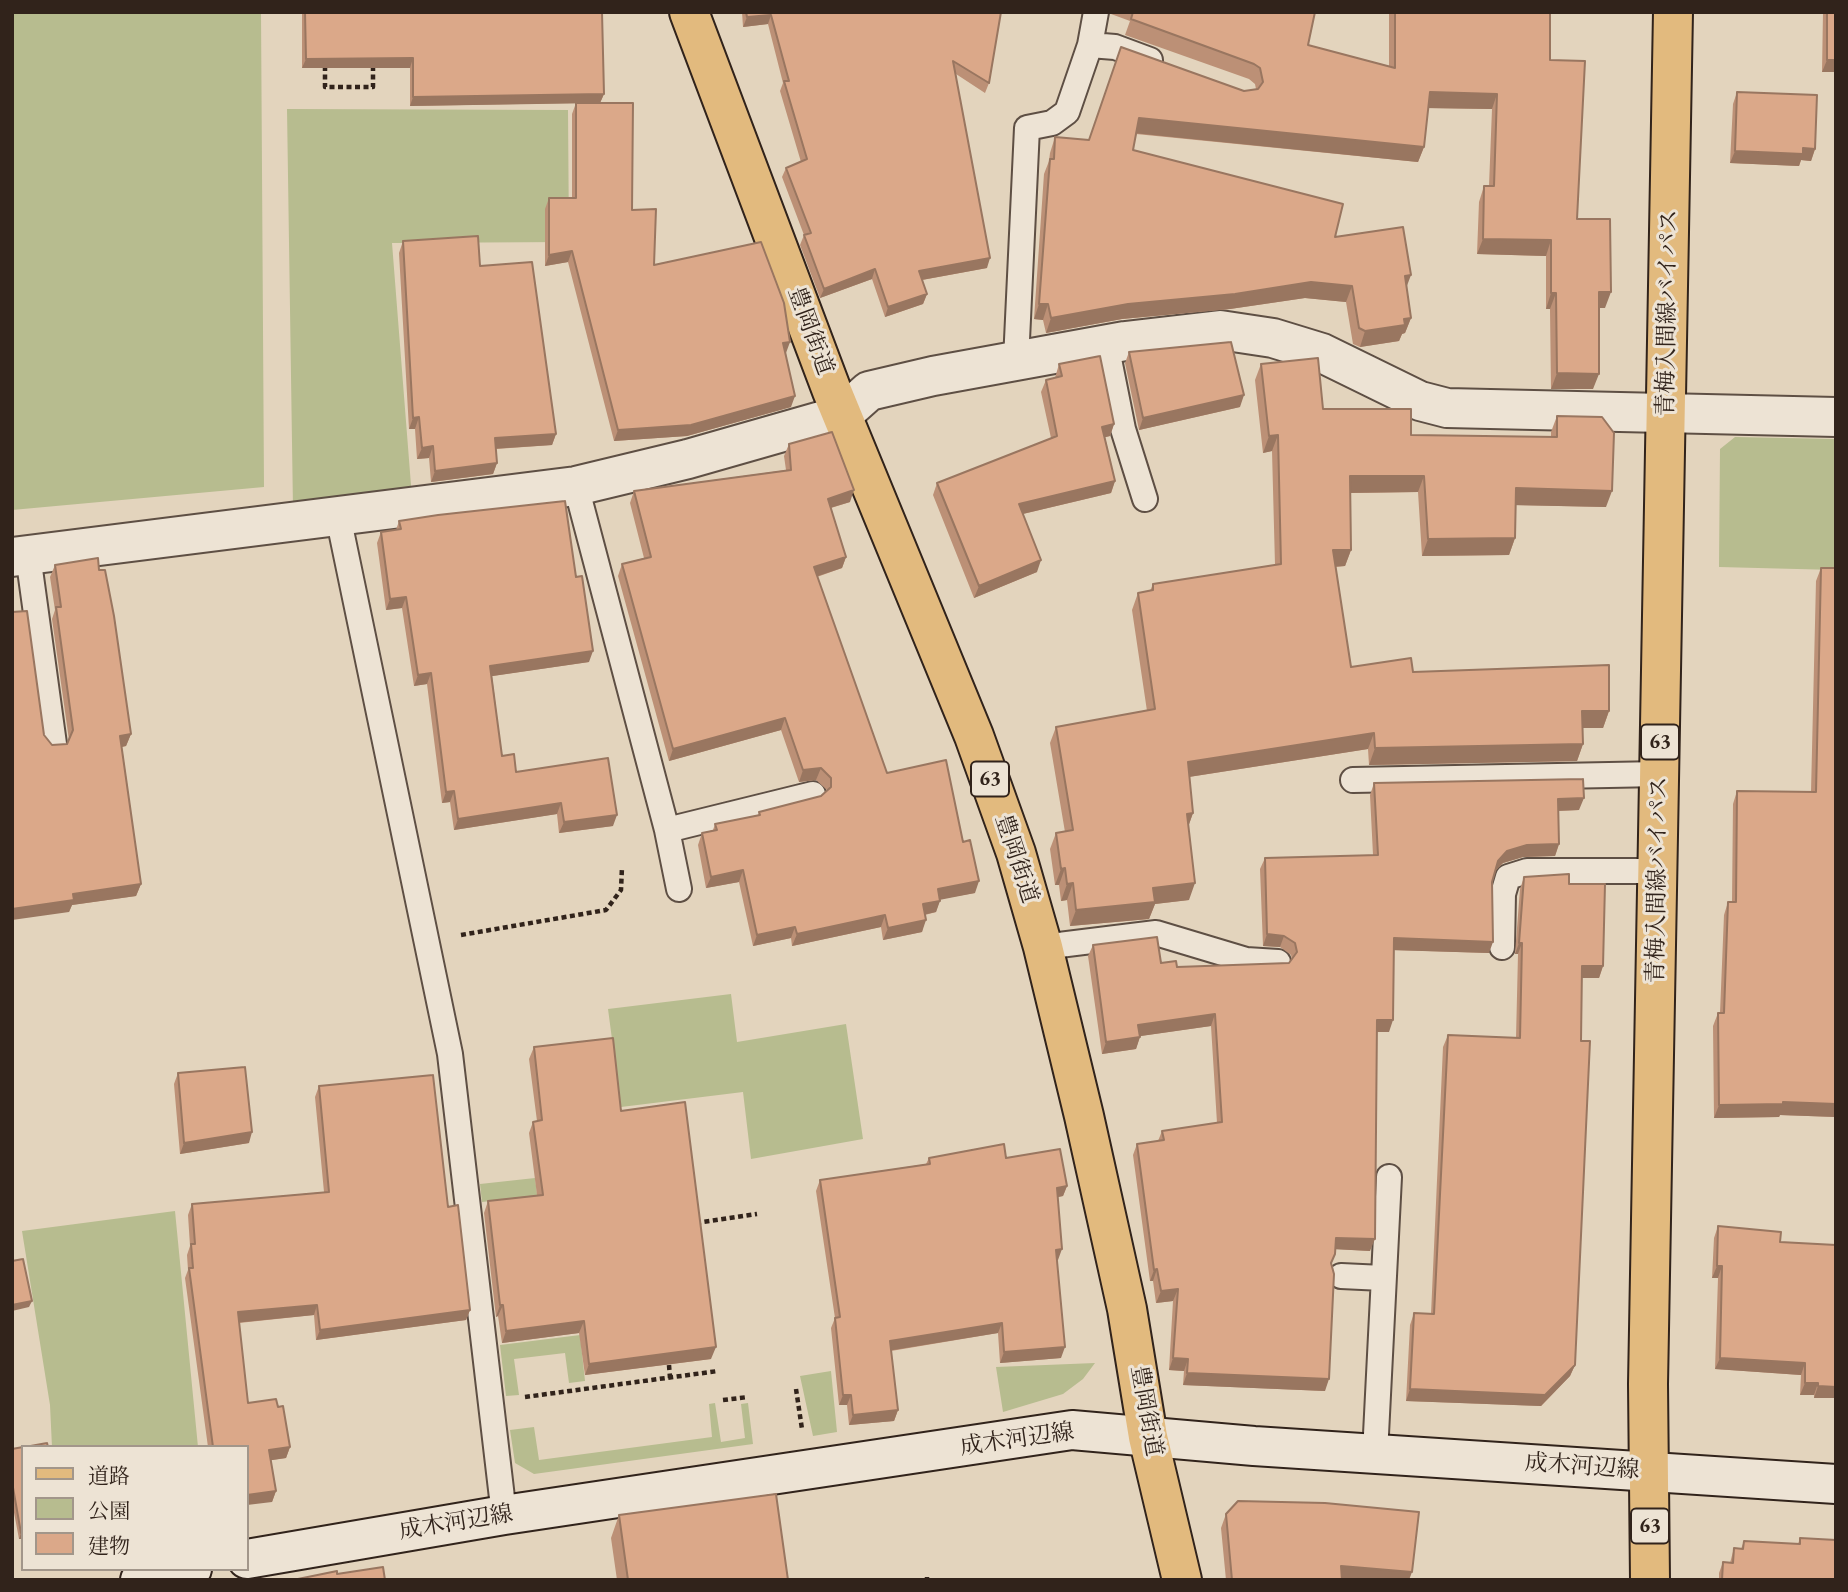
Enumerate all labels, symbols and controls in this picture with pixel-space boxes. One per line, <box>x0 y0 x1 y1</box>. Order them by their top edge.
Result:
street label: 青梅入間線バイパス <box>1652 209 1684 417</box>
street label: 豊岡街道 <box>781 283 839 379</box>
road number: 63 <box>1641 724 1679 760</box>
road number: 63 <box>971 762 1009 796</box>
street label: 青梅入間線バイパス <box>1642 776 1674 984</box>
street label: 豊岡街道 <box>989 811 1043 907</box>
street label: 豊岡街道 <box>1124 1363 1168 1459</box>
street label: 成木河辺線 <box>958 1418 1076 1462</box>
legend <box>21 1445 248 1571</box>
street label: 成木河辺線 <box>1524 1449 1640 1485</box>
text: 道路 <box>88 1462 130 1489</box>
text: 公園 <box>88 1497 130 1524</box>
street label: 成木河辺線 <box>397 1500 515 1546</box>
road number: 63 <box>1631 1508 1669 1544</box>
text: 建物 <box>88 1532 130 1559</box>

